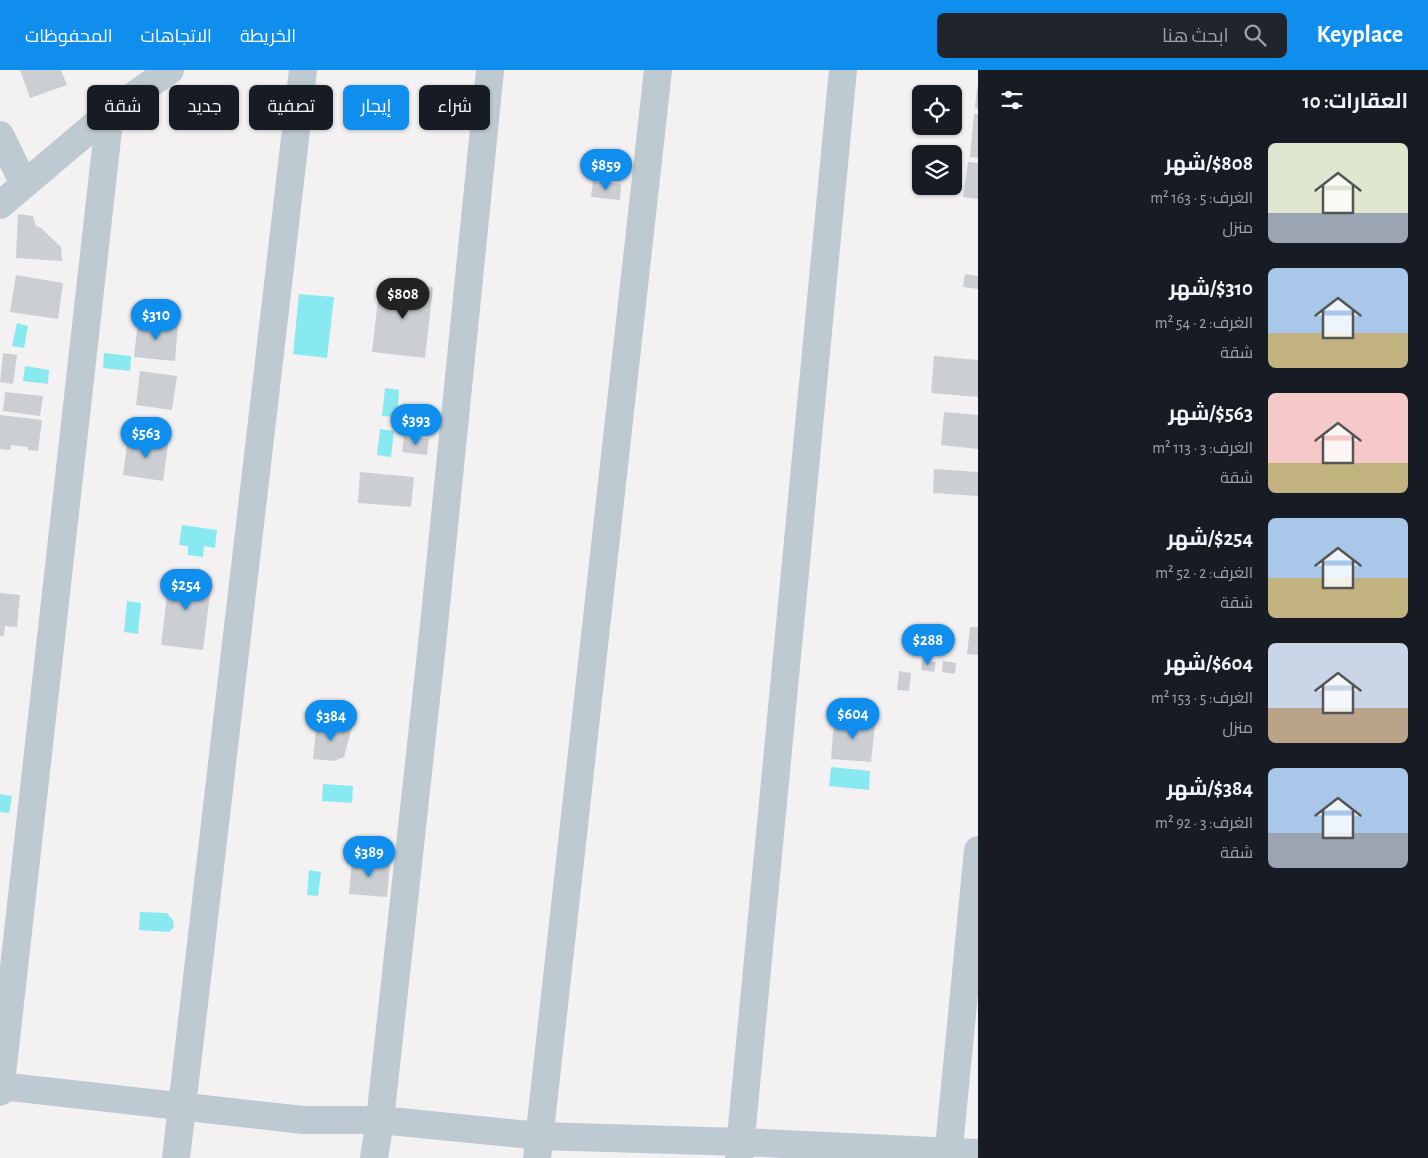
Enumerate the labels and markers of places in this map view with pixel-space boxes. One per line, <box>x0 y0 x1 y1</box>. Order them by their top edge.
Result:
pin: $859 <box>576 148 636 191</box>
pin: $808 <box>373 278 433 320</box>
pin: $310 <box>126 298 186 341</box>
pin: $393 <box>386 404 446 446</box>
pin: $563 <box>116 416 176 459</box>
pin: $254 <box>156 568 216 611</box>
pin: $288 <box>898 624 958 666</box>
pin: $604 <box>823 698 883 740</box>
pin: $384 <box>301 700 361 742</box>
pin: $389 <box>339 836 399 878</box>

